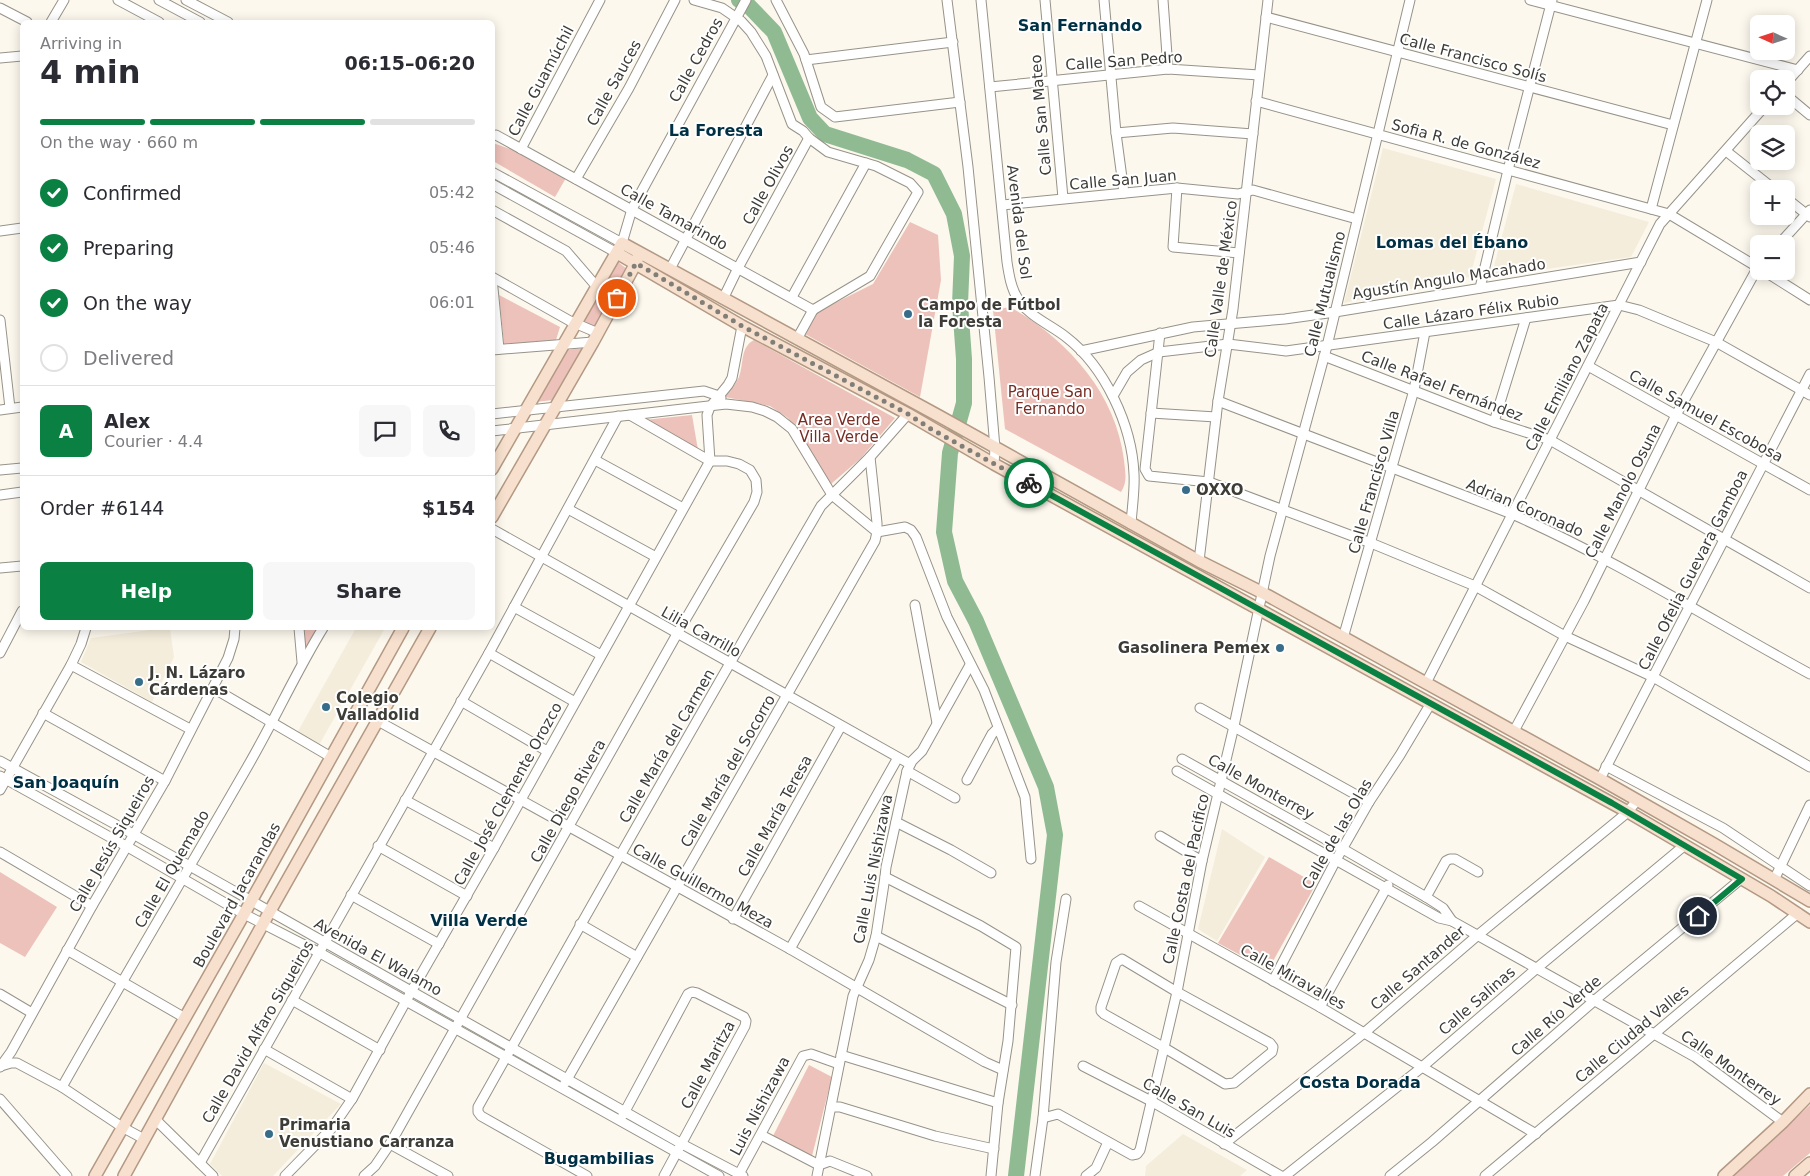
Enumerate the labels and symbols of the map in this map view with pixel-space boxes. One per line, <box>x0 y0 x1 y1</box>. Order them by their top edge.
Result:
street label: Calle Cedros <box>665 14 727 105</box>
north arrow <box>1750 15 1795 60</box>
district label: San Fernando <box>1018 16 1142 35</box>
street label: Calle Guamúchil <box>504 23 578 139</box>
street label: Calle Francisco Solís <box>1397 30 1549 86</box>
street label: Calle Sauces <box>583 37 645 129</box>
street label: Calle San Pedro <box>1065 48 1183 74</box>
street label: Calle San Mateo <box>1027 54 1055 176</box>
street label: Sofia R. de González <box>1389 115 1543 173</box>
district label: La Foresta <box>669 121 763 140</box>
street label: Calle Olivos <box>739 142 797 228</box>
street label: Avenida del Sol <box>1003 164 1035 280</box>
street label: Calle San Juan <box>1069 166 1177 194</box>
street label: Calle Tamarindo <box>617 180 731 254</box>
street label: Calle Valle de México <box>1201 199 1241 359</box>
street label: Calle Mutualismo <box>1301 229 1349 359</box>
district label: Lomas del Ébano <box>1376 233 1528 252</box>
street label: Agustín Angulo Macahado <box>1351 255 1547 303</box>
pin <box>596 277 638 319</box>
street label: Calle Lázaro Félix Rubio <box>1382 291 1560 333</box>
place label: Campo de Fútbol la Foresta <box>918 296 1061 331</box>
street label: Calle Emiliano Zapata <box>1522 300 1612 454</box>
marker: Campo de Fútbol la Foresta <box>902 308 914 320</box>
street label: Calle Rafael Fernández <box>1359 347 1525 425</box>
street label: Calle Samuel Escobosa <box>1626 366 1786 466</box>
park label: Parque San Fernando <box>1008 383 1092 418</box>
street label: Calle Francisco Villa <box>1345 408 1403 556</box>
park label: Area Verde Villa Verde <box>798 411 880 446</box>
street label: Calle Manolo Osuna <box>1581 421 1665 561</box>
courier <box>1004 458 1054 508</box>
street label: Calle Ofelia Guevara Gamboa <box>1634 467 1752 673</box>
street label: Adrian Coronado <box>1464 475 1586 541</box>
place label: OXXO <box>1196 481 1244 499</box>
marker: OXXO <box>1180 484 1192 496</box>
street label: Lilia Carrillo <box>658 603 744 661</box>
place label: Gasolinera Pemex <box>1118 639 1270 657</box>
marker: Gasolinera Pemex <box>1274 642 1286 654</box>
place label: J. N. Lázaro Cárdenas <box>148 664 245 699</box>
street label: Calle María del Carmen <box>615 666 719 826</box>
marker: J. N. Lázaro Cárdenas <box>133 676 145 688</box>
place label: Colegio Valladolid <box>336 689 419 724</box>
street label: Calle María del Socorro <box>677 692 779 850</box>
street label: Calle José Clemente Orozco <box>450 699 566 889</box>
marker: Colegio Valladolid <box>320 701 332 713</box>
street label: Calle Diego Rivera <box>527 736 609 866</box>
street label: Calle Monterrey <box>1205 750 1317 824</box>
street label: Calle María Teresa <box>734 752 816 880</box>
street label: Calle Jesús Siqueiros <box>66 772 159 915</box>
district label: San Joaquín <box>13 773 119 792</box>
street label: Calle de las Olas <box>1298 775 1376 892</box>
street label: Calle Costa del Pacifico <box>1159 792 1213 966</box>
street label: Calle Luis Nishizawa <box>850 793 896 945</box>
street label: Calle El Quemado <box>131 807 213 931</box>
street label: Boulevard Jacarandas <box>190 819 284 971</box>
street label: Calle Guillermo Meza <box>629 840 777 932</box>
pin <box>1677 895 1719 937</box>
district label: Villa Verde <box>430 911 528 930</box>
street label: Avenida El Walamo <box>311 914 445 1000</box>
street label: Calle Santander <box>1367 921 1470 1014</box>
street label: Calle David Alfaro Siqueiros <box>198 937 318 1126</box>
street label: Calle Miravalles <box>1237 941 1349 1014</box>
street label: Calle Salinas <box>1435 963 1519 1039</box>
street label: Calle Río Verde <box>1507 972 1605 1060</box>
street label: Calle Ciudad Valles <box>1572 981 1693 1087</box>
street label: Calle Maritza <box>677 1018 739 1112</box>
street label: Calle Monterrey <box>1677 1027 1785 1109</box>
street label: Luis Nishizawa <box>726 1053 794 1159</box>
district label: Costa Dorada <box>1299 1073 1421 1092</box>
street label: Calle San Luis <box>1139 1074 1239 1142</box>
place label: Primaria Venustiano Carranza <box>279 1116 454 1151</box>
marker: Primaria Venustiano Carranza <box>263 1128 275 1140</box>
district label: Bugambilias <box>544 1149 654 1168</box>

